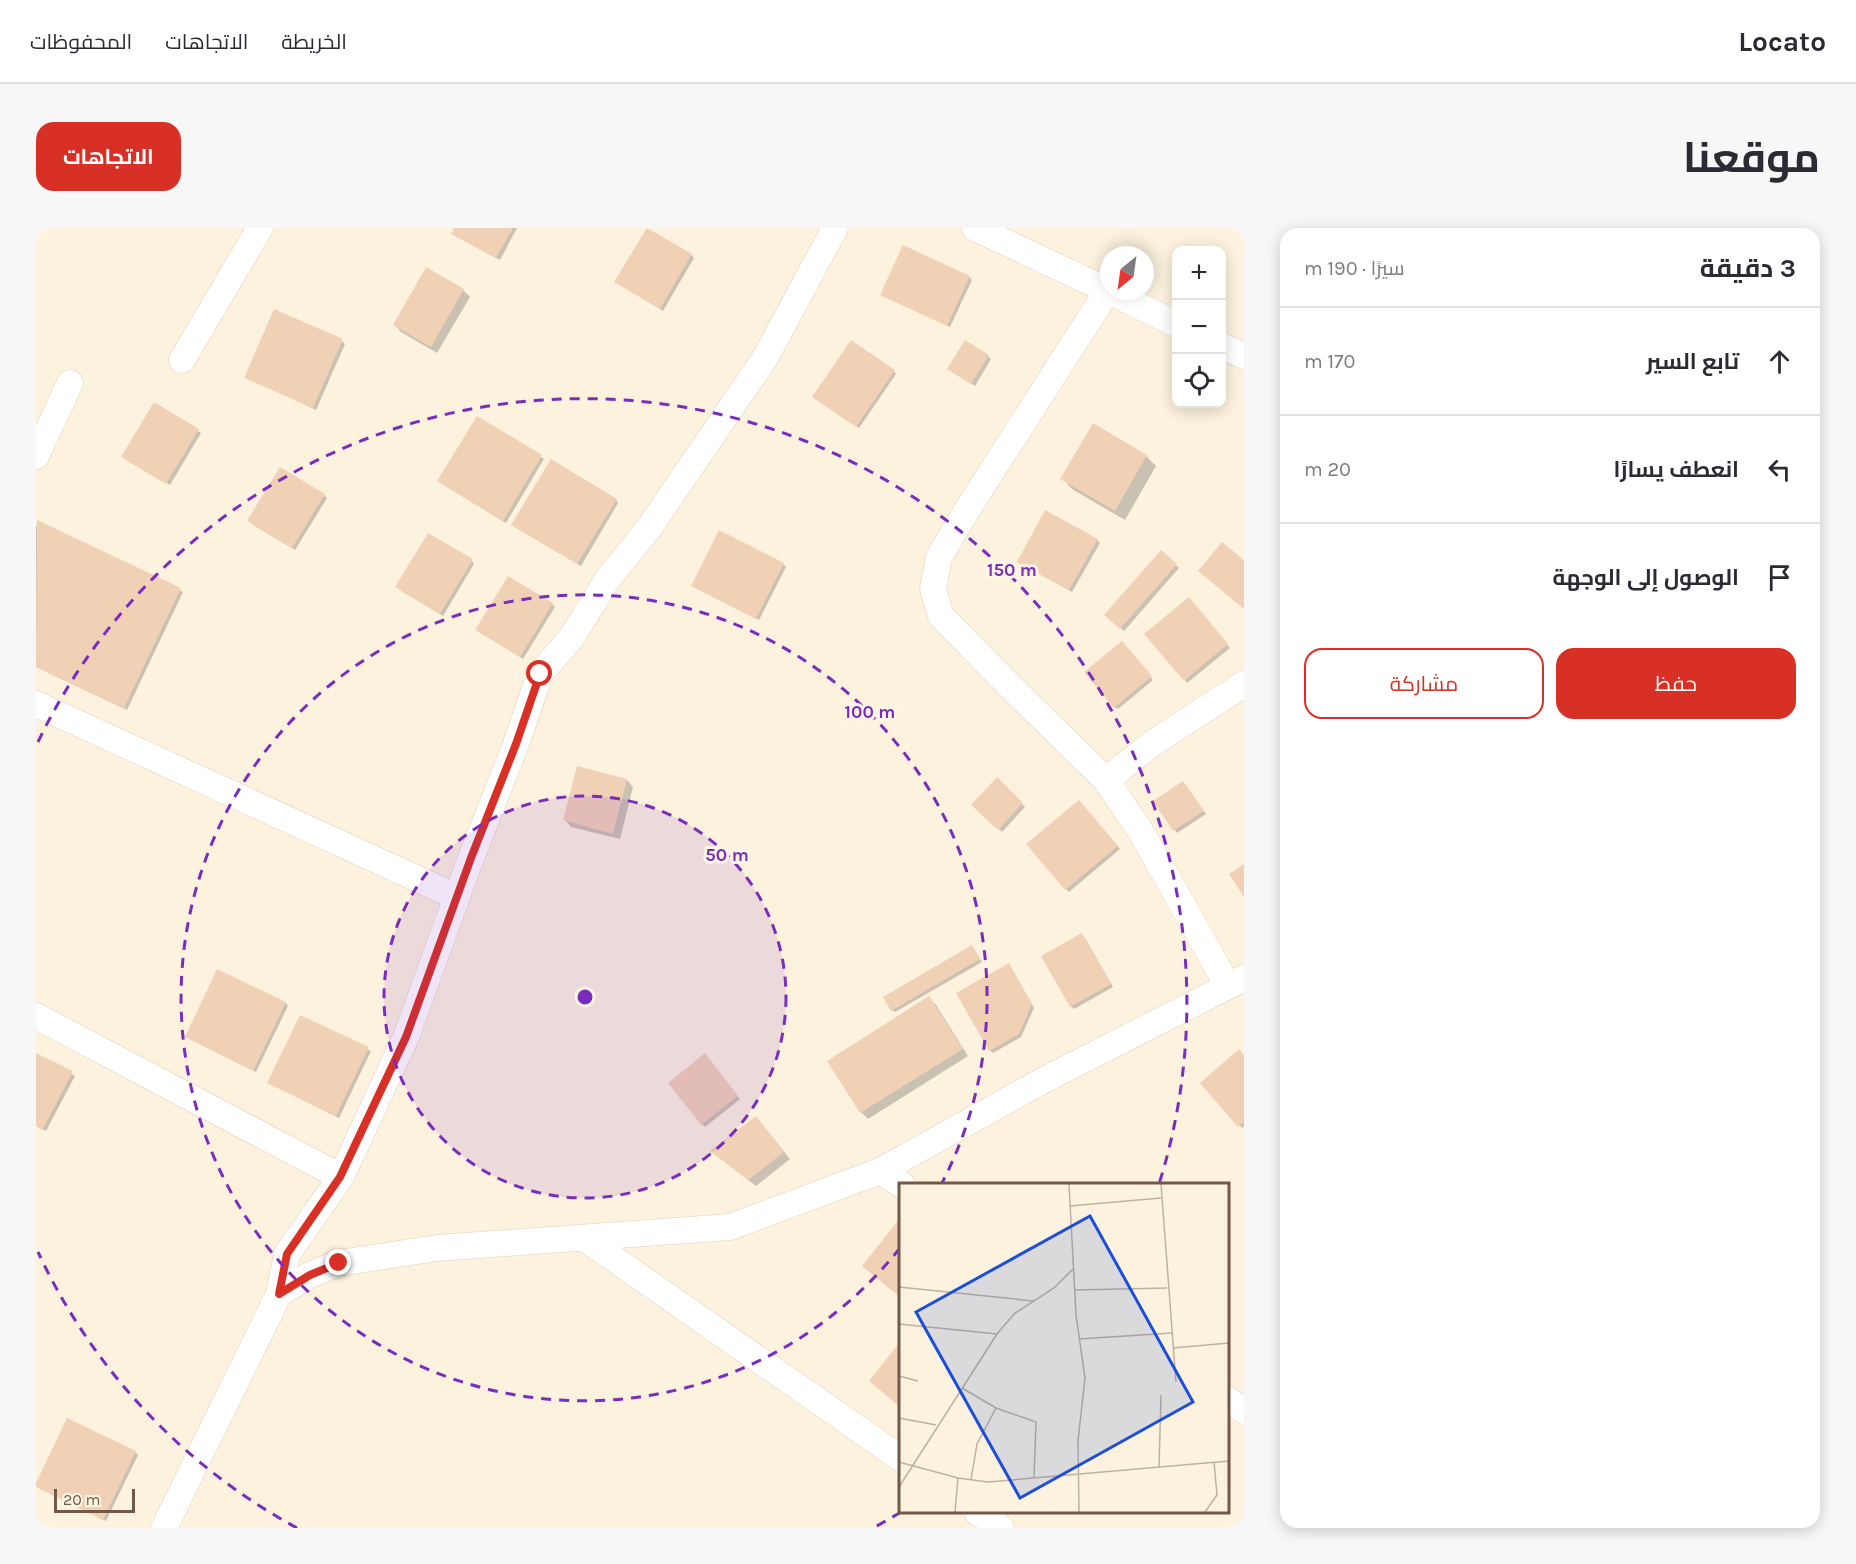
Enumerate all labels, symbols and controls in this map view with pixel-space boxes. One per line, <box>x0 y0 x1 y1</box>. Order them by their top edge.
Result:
text: Locato <box>1738 25 1826 58</box>
text: المحفوظات <box>30 30 132 54</box>
text: الاتجاهات <box>165 30 248 54</box>
text: الخريطة <box>281 30 347 54</box>
button: الاتجاهات <box>36 122 181 191</box>
text: موقعنا <box>1683 133 1820 183</box>
north arrow <box>1100 246 1154 300</box>
map controls <box>1172 246 1226 408</box>
button: + <box>1172 246 1226 300</box>
text: 3 دقيقة <box>1700 253 1796 284</box>
text: سيرًا · 190 m <box>1304 257 1404 280</box>
button: − <box>1172 300 1226 354</box>
icon: ahead <box>1763 345 1796 378</box>
text: تابع السير <box>1646 349 1739 375</box>
text: 170 m <box>1304 350 1355 373</box>
button: locate <box>1172 354 1226 408</box>
icon: left <box>1763 453 1796 486</box>
text: انعطف يسارًا <box>1613 457 1739 483</box>
text: 20 m <box>1304 458 1351 481</box>
text: 150 m <box>987 559 1037 581</box>
icon: arrive <box>1763 561 1796 594</box>
text: الوصول إلى الوجهة <box>1553 565 1739 591</box>
button: مشاركة <box>1304 648 1544 719</box>
button: حفظ <box>1556 648 1796 719</box>
route start <box>526 660 552 686</box>
text: 100 m <box>845 701 895 723</box>
text: 50 m <box>705 844 749 866</box>
centre of rings <box>575 987 595 1007</box>
inset map <box>899 1183 1229 1513</box>
route end <box>325 1249 351 1275</box>
scale bar <box>54 1486 135 1514</box>
text: 20 m <box>63 1490 101 1509</box>

